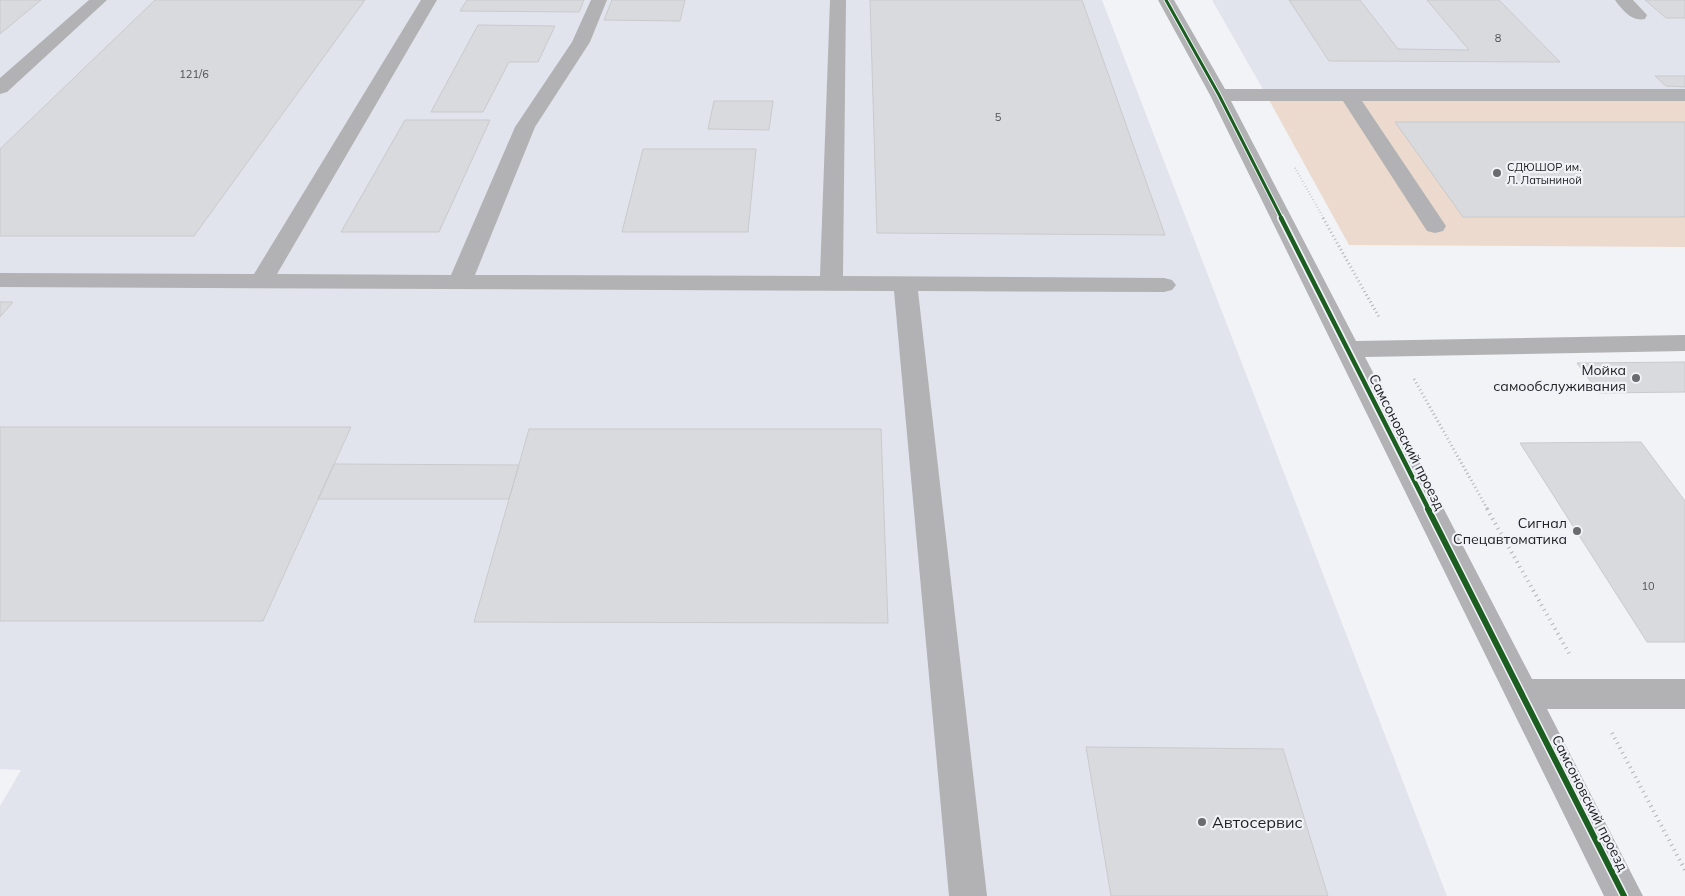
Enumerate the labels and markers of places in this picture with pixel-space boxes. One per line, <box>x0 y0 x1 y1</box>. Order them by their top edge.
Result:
place label: СДЮШОР им. Л. Латыниной <box>1507 160 1582 187</box>
marker: СДЮШОР им. Л. Латыниной <box>1491 167 1503 179</box>
place label: Мойка самообслуживания <box>1493 361 1626 395</box>
marker: Мойка самообслуживания <box>1630 372 1642 384</box>
place label: Сигнал Спецавтоматика <box>1453 514 1567 548</box>
marker: Сигнал Спецавтоматика <box>1571 525 1583 537</box>
place label: Автосервис <box>1212 812 1303 832</box>
marker: Автосервис <box>1196 816 1208 828</box>

